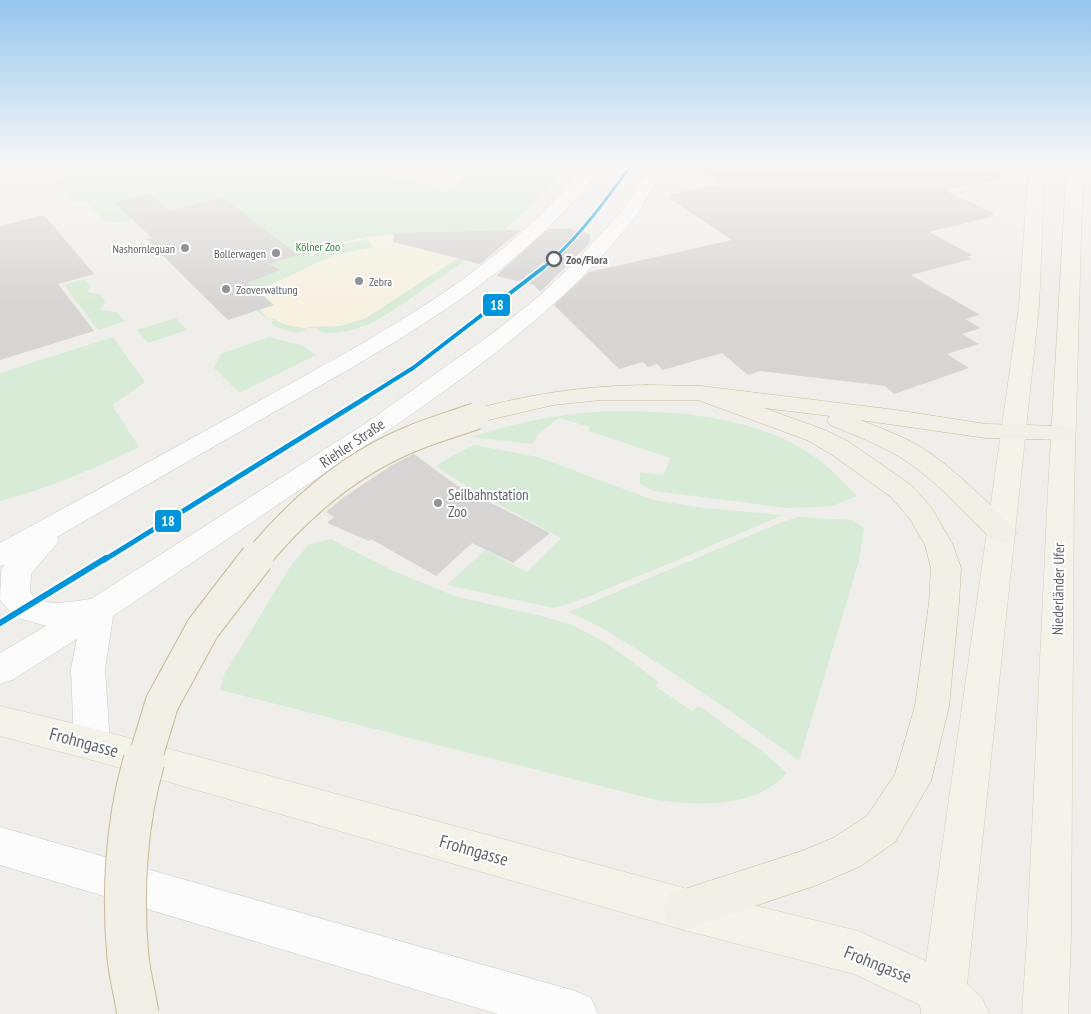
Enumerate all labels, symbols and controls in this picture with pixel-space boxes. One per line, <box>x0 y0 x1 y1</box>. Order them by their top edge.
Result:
park label: Kölner Zoo <box>296 239 340 254</box>
place label: Nashornleguan <box>113 241 175 256</box>
marker: Nashornleguan <box>179 242 191 254</box>
place label: Bollerwagen <box>214 246 266 261</box>
marker: Bollerwagen <box>270 247 282 259</box>
marker: Zoo/Flora <box>546 251 562 267</box>
place label: Zoo/Flora <box>566 252 608 267</box>
place label: Zebra <box>369 274 392 289</box>
marker: Zebra <box>353 275 365 287</box>
place label: Zooverwaltung <box>236 282 298 297</box>
marker: Zooverwaltung <box>220 283 232 295</box>
line badge: 18 <box>482 293 511 317</box>
text: 18 <box>490 296 504 314</box>
street label: Riehler Straße <box>316 414 388 472</box>
place label: Seilbahnstation Zoo <box>448 485 529 521</box>
marker: Seilbahnstation Zoo <box>432 497 444 509</box>
line badge: 18 <box>154 509 182 533</box>
text: 18 <box>161 512 175 530</box>
street label: Niederländer Ufer <box>1048 542 1068 635</box>
street label: Frohngasse <box>47 722 121 762</box>
street label: Frohngasse <box>437 829 511 871</box>
street label: Frohngasse <box>841 940 915 988</box>

